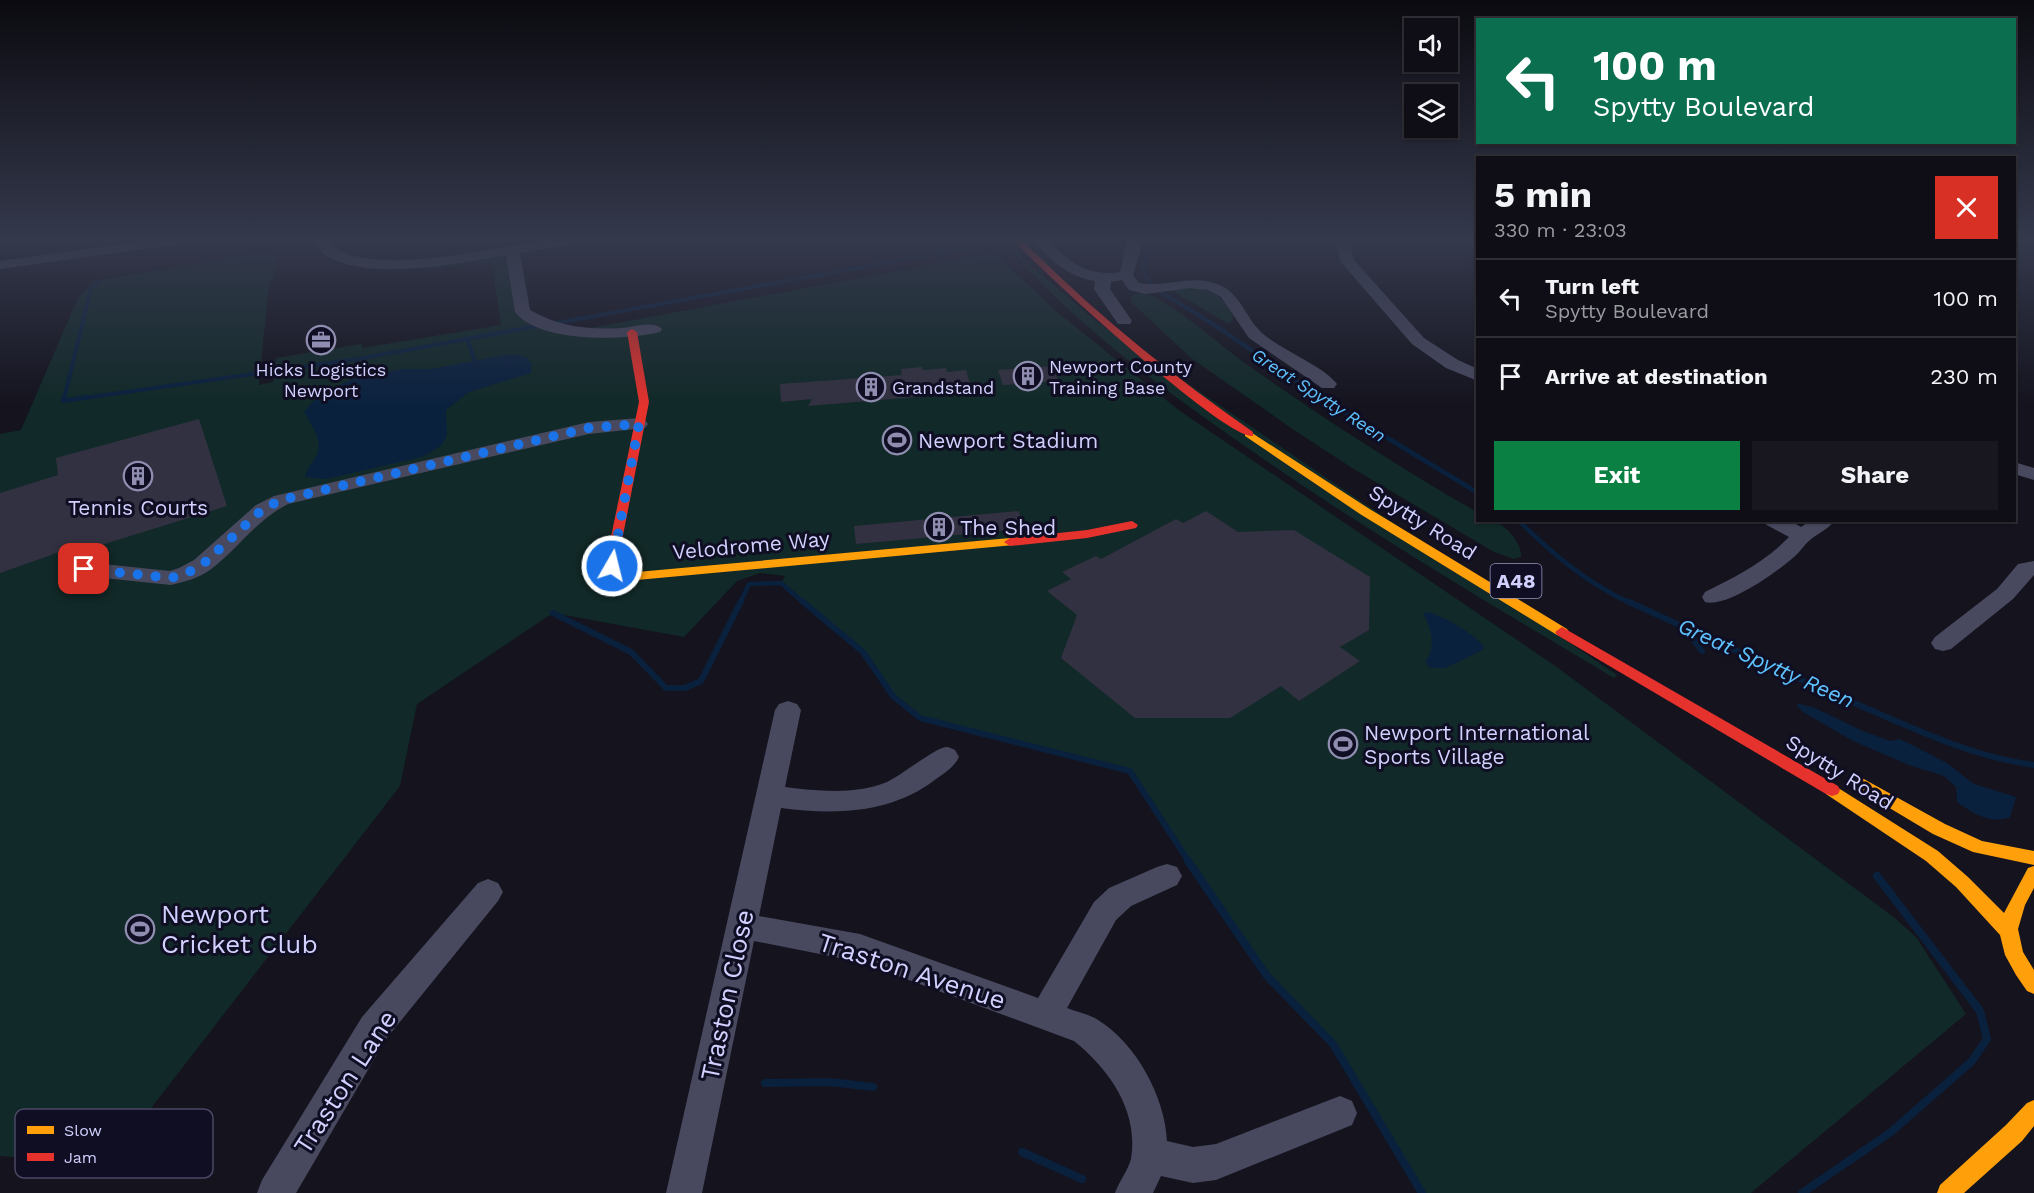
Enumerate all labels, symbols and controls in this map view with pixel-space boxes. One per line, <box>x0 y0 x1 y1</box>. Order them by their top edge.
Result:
map controls <box>1404 18 1458 138</box>
button: sound <box>1404 18 1458 72</box>
text: 100 m <box>1593 41 1717 90</box>
icon: left <box>1494 42 1572 120</box>
button: layers <box>1404 84 1458 138</box>
text: Spytty Boulevard <box>1593 91 1814 123</box>
text: 5 min <box>1494 174 1592 216</box>
button: close <box>1935 176 1998 239</box>
text: 330 m · 23:03 <box>1494 218 1627 242</box>
text: Turn left <box>1545 274 1639 299</box>
icon: left <box>1494 282 1527 315</box>
text: 100 m <box>1934 286 1998 311</box>
text: Spytty Boulevard <box>1545 299 1709 323</box>
office icon: Hicks Logistics Newport <box>305 324 337 356</box>
water label: Great Spytty Reen <box>1248 344 1390 446</box>
place label: Newport County Training Base <box>1049 356 1193 398</box>
place label: Hicks Logistics Newport <box>256 359 386 401</box>
building icon: Newport County Training Base <box>1012 360 1044 392</box>
icon: arrive <box>1494 360 1527 393</box>
text: Arrive at destination <box>1545 364 1768 389</box>
text: 230 m <box>1930 364 1998 389</box>
building icon: Grandstand <box>855 371 887 403</box>
place label: Grandstand <box>892 377 994 398</box>
sports icon: Newport Stadium <box>881 424 913 456</box>
place label: Newport Stadium <box>918 428 1098 453</box>
button: Exit <box>1494 441 1740 510</box>
button: Share <box>1752 441 1998 510</box>
building icon: Tennis Courts <box>122 460 154 492</box>
street label: Spytty Road <box>1365 479 1481 565</box>
place label: Tennis Courts <box>68 495 208 520</box>
building icon: The Shed <box>923 511 955 543</box>
place label: The Shed <box>960 515 1056 540</box>
street label: Velodrome Way <box>671 526 831 564</box>
position arrow <box>580 534 644 598</box>
pin <box>58 543 109 594</box>
icon: arrive <box>67 552 100 585</box>
road number: A48 <box>1490 564 1541 598</box>
water label: Great Spytty Reen <box>1674 613 1858 713</box>
place label: Newport International Sports Village <box>1364 720 1590 769</box>
sports icon: Newport International Sports Village <box>1327 728 1359 760</box>
street label: Spytty Road <box>1782 729 1898 815</box>
place label: Newport Cricket Club <box>161 899 318 959</box>
street label: Traston Close <box>694 907 760 1083</box>
sports icon: Newport Cricket Club <box>124 913 156 945</box>
street label: Traston Avenue <box>815 927 1009 1015</box>
street label: Traston Lane <box>287 1004 403 1160</box>
legend <box>15 1109 213 1178</box>
text: Slow <box>64 1121 102 1140</box>
text: Jam <box>64 1148 97 1167</box>

